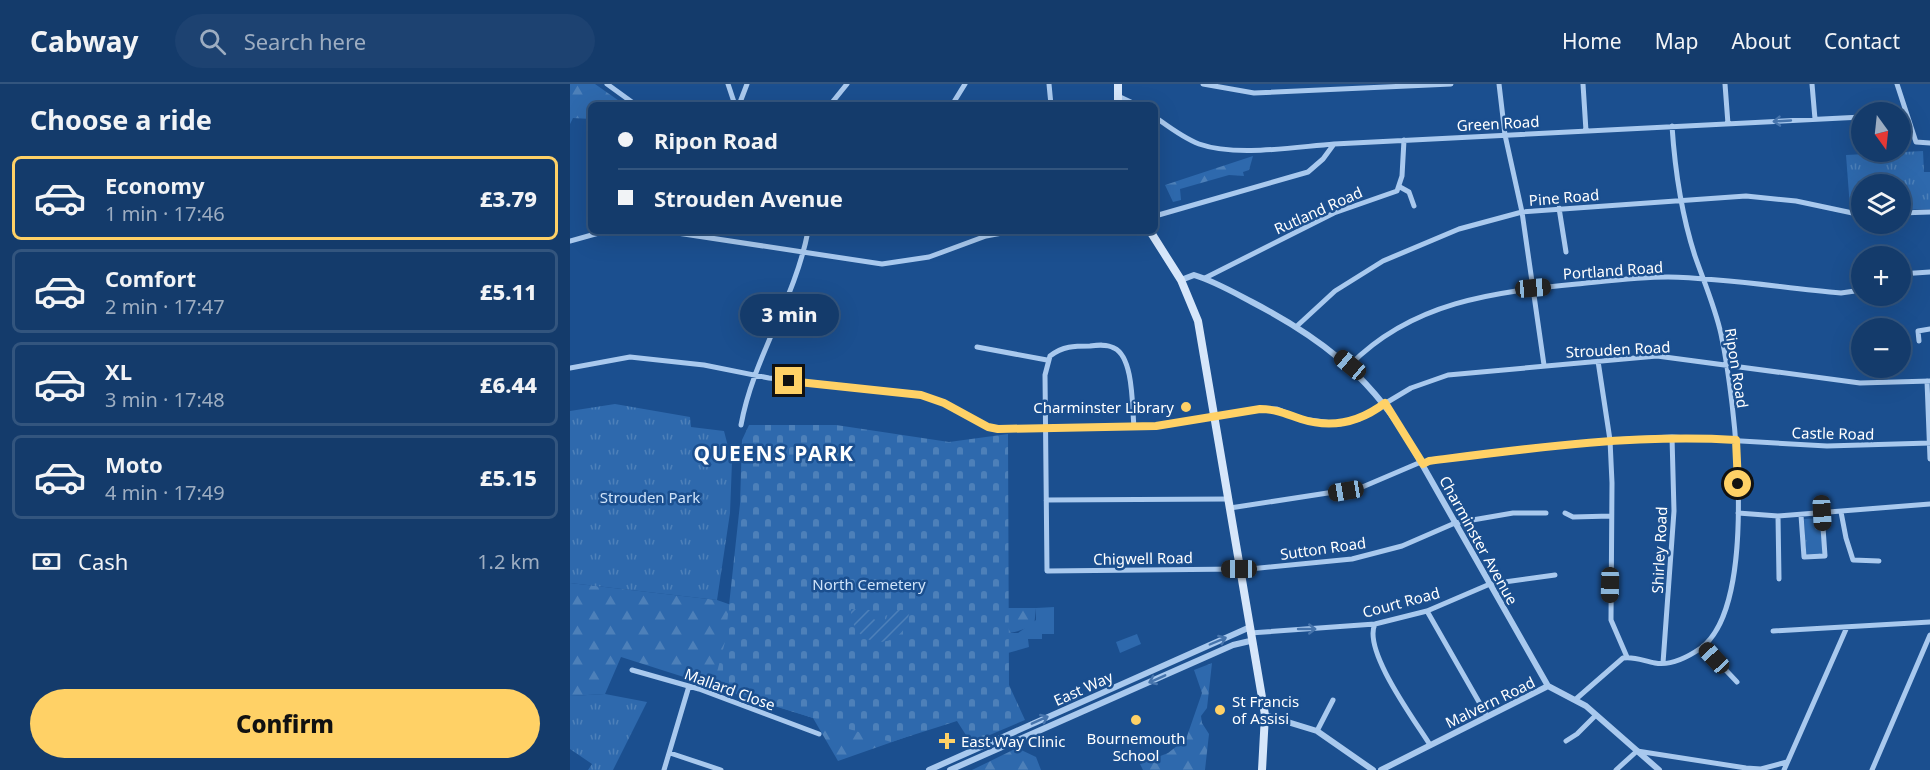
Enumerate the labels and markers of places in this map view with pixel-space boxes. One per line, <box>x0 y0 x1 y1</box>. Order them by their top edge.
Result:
place label: Charminster Library <box>1033 397 1174 417</box>
marker: Charminster Library <box>1179 400 1193 414</box>
place label: St Francis of Assisi <box>1232 691 1299 728</box>
marker: St Francis of Assisi <box>1213 703 1227 717</box>
marker: Bournemouth School <box>1129 713 1143 727</box>
place label: Bournemouth School <box>1086 728 1186 765</box>
place label: East Way Clinic <box>961 731 1065 751</box>
marker: East Way Clinic <box>938 732 956 750</box>

